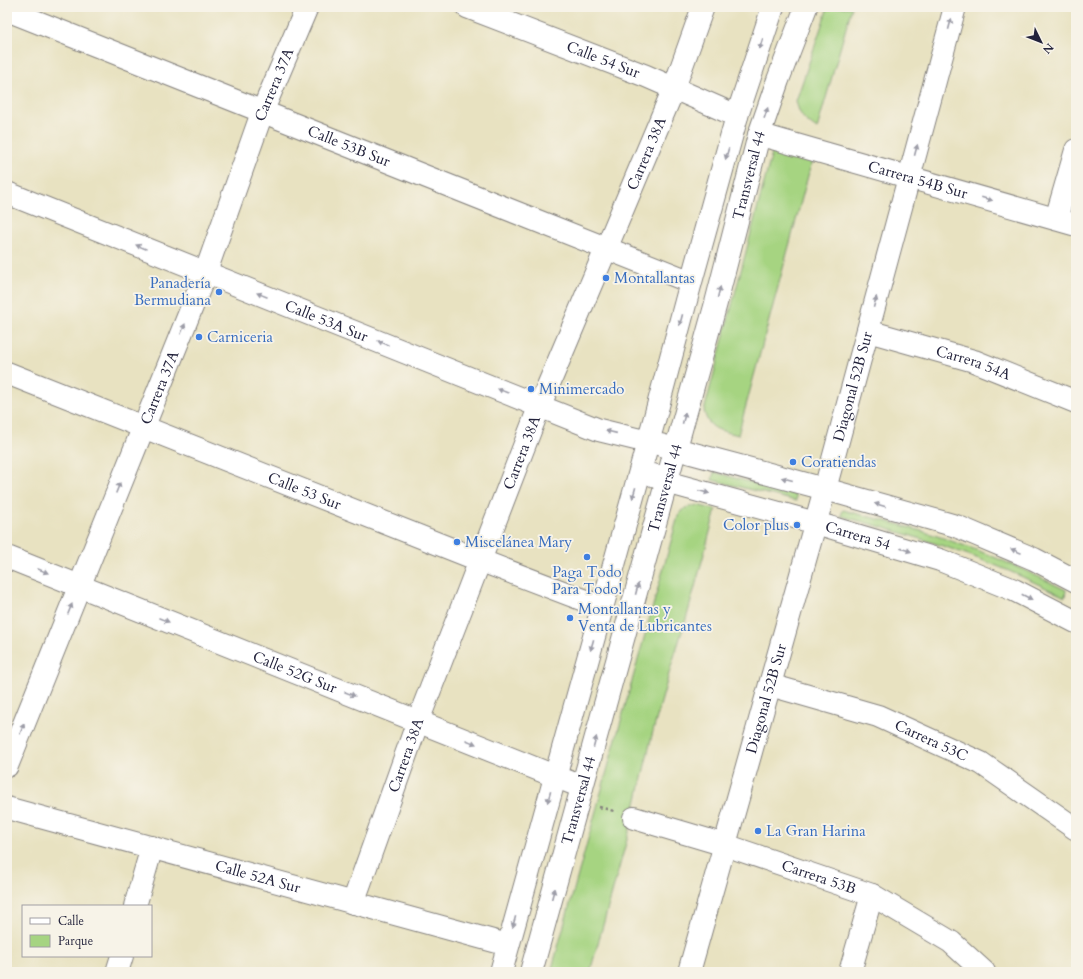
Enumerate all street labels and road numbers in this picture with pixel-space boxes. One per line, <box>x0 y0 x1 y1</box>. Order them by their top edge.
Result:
street label: Calle 54 Sur <box>564 36 643 83</box>
street label: Carrera 37A <box>250 45 298 124</box>
street label: Carrera 38A <box>622 114 671 193</box>
street label: Calle 53B Sur <box>305 121 394 172</box>
street label: Transversal 44 <box>728 128 770 222</box>
street label: Carrera 54B Sur <box>866 156 970 204</box>
street label: Calle 53A Sur <box>282 295 371 347</box>
street label: Diagonal 52B Sur <box>828 329 877 444</box>
street label: Carrera 54A <box>934 341 1014 385</box>
street label: Carrera 37A <box>136 347 183 427</box>
street label: Carrera 38A <box>498 412 545 492</box>
street label: Transversal 44 <box>643 441 687 535</box>
street label: Calle 53 Sur <box>265 467 345 515</box>
street label: Carrera 54 <box>823 516 893 555</box>
street label: Diagonal 52B Sur <box>741 641 791 756</box>
street label: Calle 52G Sur <box>250 646 340 698</box>
street label: Carrera 38A <box>383 715 428 795</box>
street label: Carrera 53C <box>891 715 971 766</box>
street label: Transversal 44 <box>557 754 600 847</box>
street label: Calle 52A Sur <box>213 855 303 898</box>
street label: Carrera 53B <box>779 855 859 899</box>

